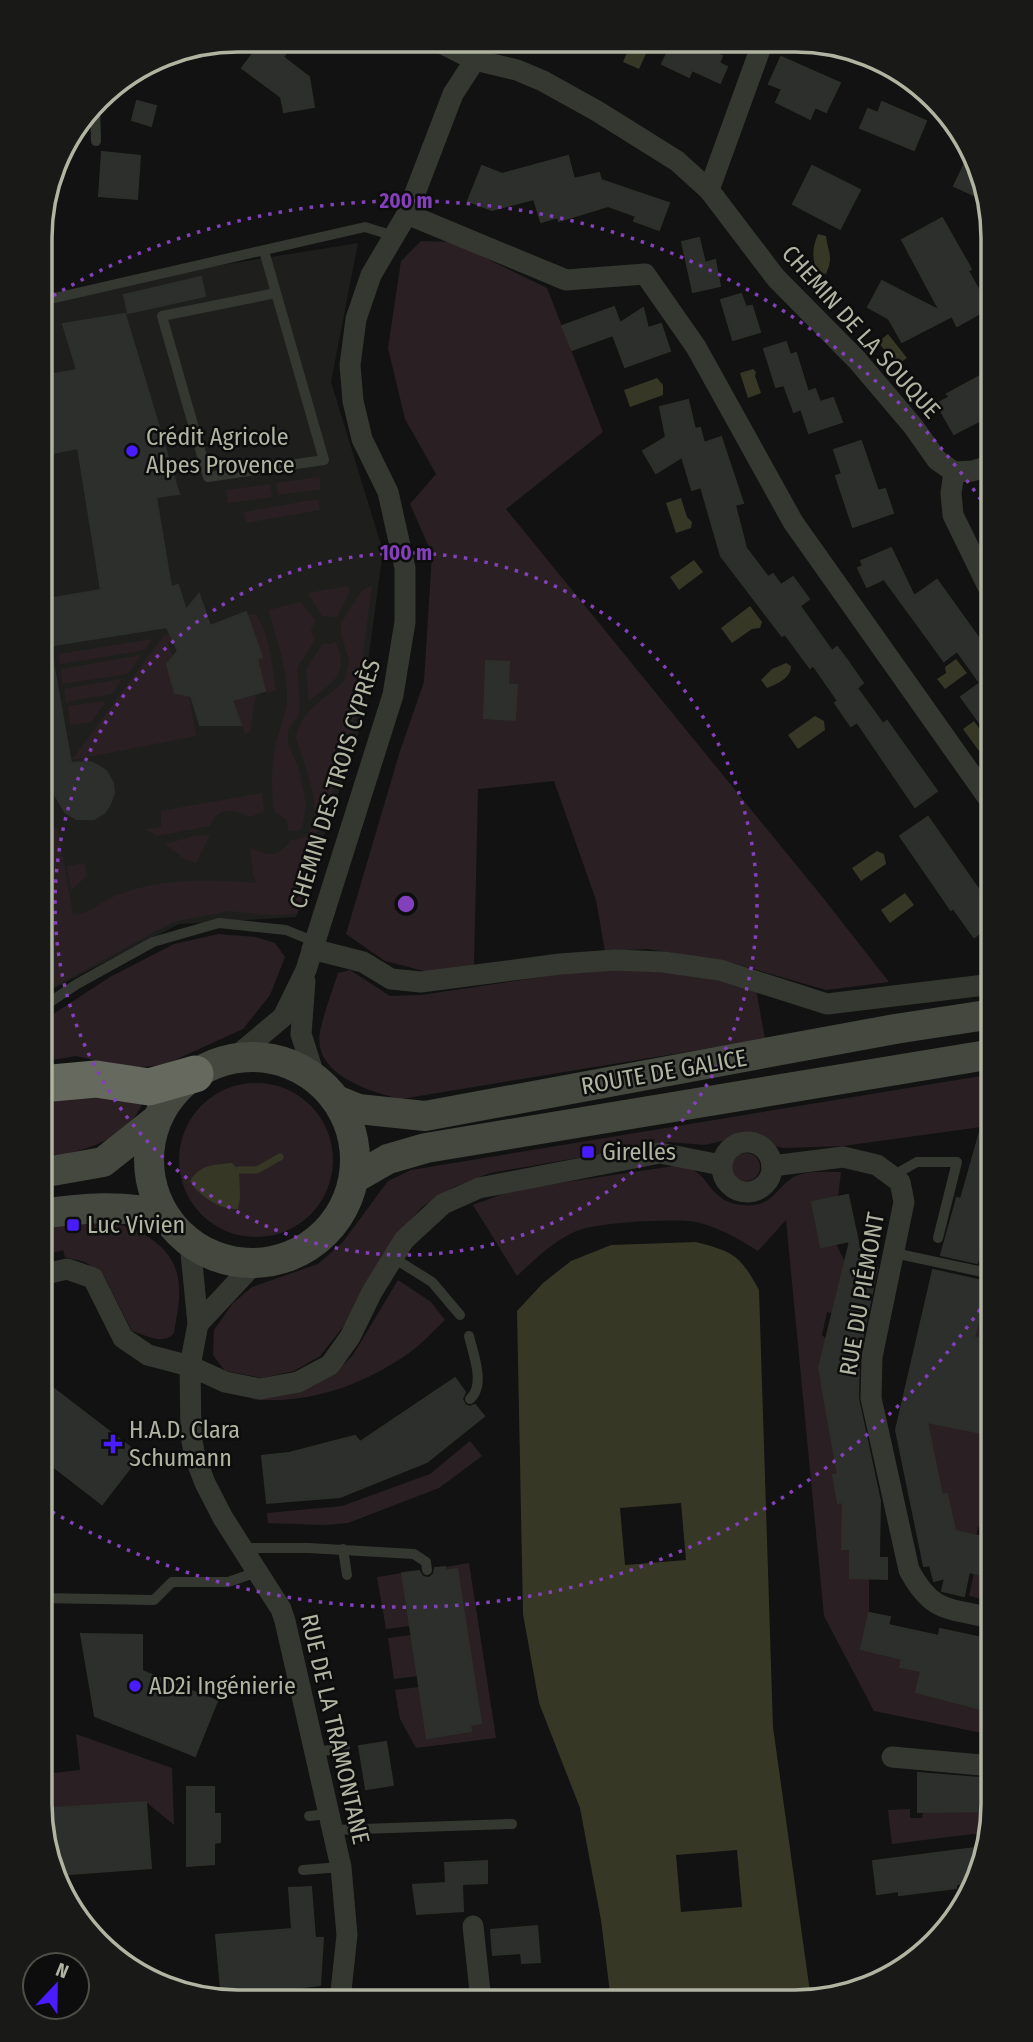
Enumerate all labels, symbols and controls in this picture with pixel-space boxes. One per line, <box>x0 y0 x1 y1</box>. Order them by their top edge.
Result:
text: 200 m <box>378 188 433 214</box>
street label: CHEMIN DE LA SOUQUE <box>776 240 946 424</box>
place label: Crédit Agricole Alpes Provence <box>146 423 295 479</box>
marker: Crédit Agricole Alpes Provence <box>124 443 140 459</box>
text: 100 m <box>380 540 432 566</box>
street label: CHEMIN DES TROIS CYPRÈS <box>283 656 386 912</box>
centre of rings <box>394 892 418 916</box>
street label: ROUTE DE GALICE <box>579 1044 749 1100</box>
place label: Girelles <box>602 1138 676 1166</box>
marker: Girelles <box>580 1144 596 1160</box>
street label: RUE DU PIÉMONT <box>833 1210 890 1378</box>
place label: Luc Vivien <box>87 1211 185 1239</box>
marker: Luc Vivien <box>65 1217 81 1233</box>
place label: H.A.D. Clara Schumann <box>129 1416 240 1472</box>
marker: H.A.D. Clara Schumann <box>103 1434 123 1454</box>
street label: RUE DE LA TRAMONTANE <box>295 1611 375 1847</box>
place label: AD2i Ingénierie <box>149 1672 296 1700</box>
marker: AD2i Ingénierie <box>127 1678 143 1694</box>
north arrow <box>21 1951 91 2021</box>
text: N <box>53 1958 72 1983</box>

